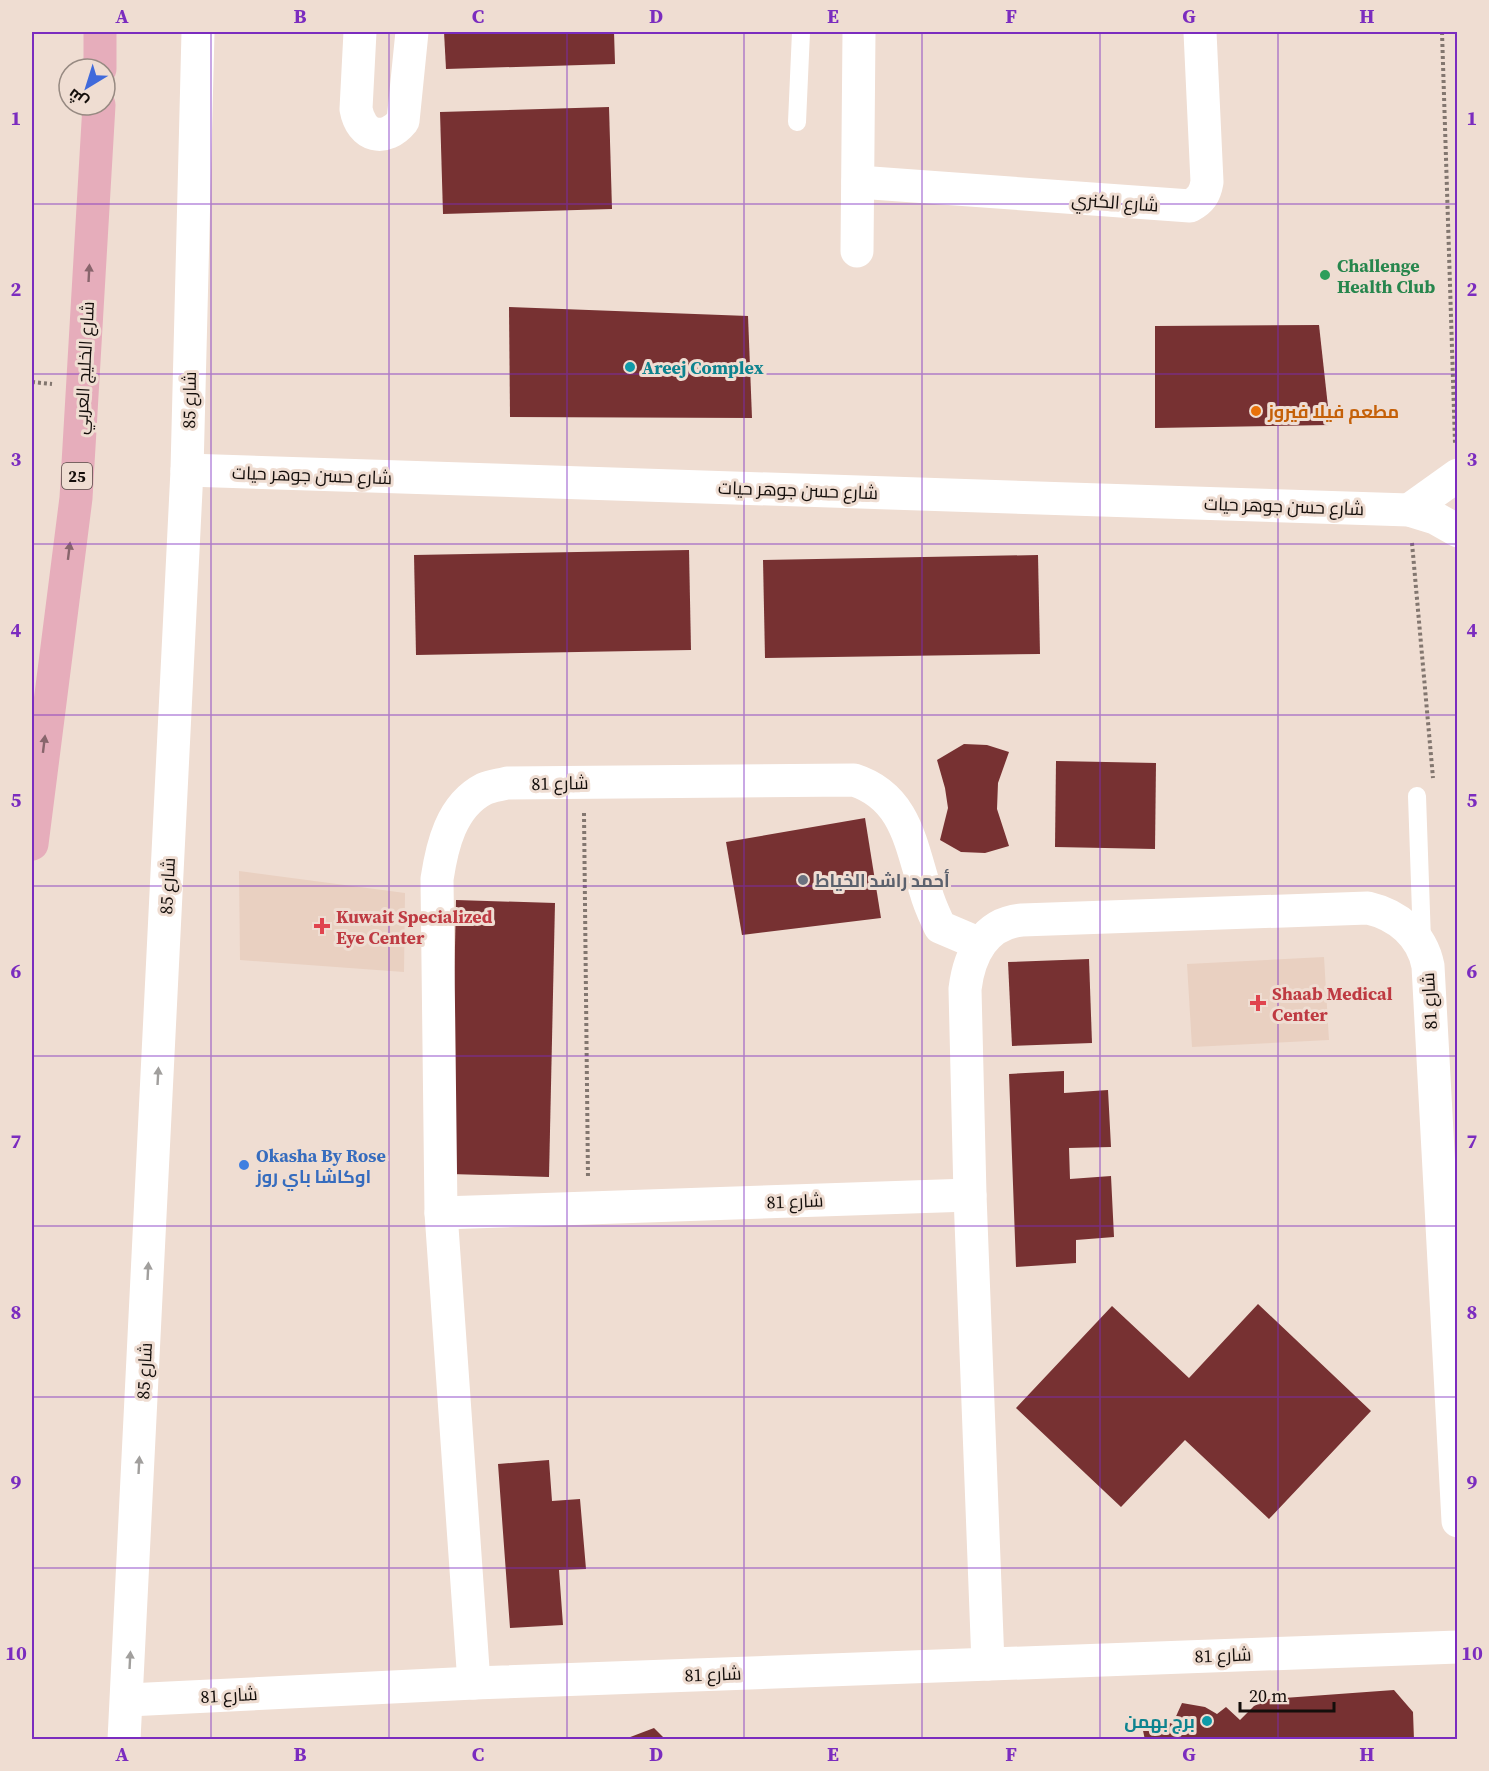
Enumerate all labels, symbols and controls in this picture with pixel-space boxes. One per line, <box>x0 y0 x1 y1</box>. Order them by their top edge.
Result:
text: A <box>115 2 129 30</box>
text: B <box>293 2 307 30</box>
text: C <box>472 2 484 30</box>
text: D <box>649 2 663 30</box>
text: E <box>827 2 839 30</box>
text: F <box>1005 2 1017 30</box>
text: G <box>1182 2 1196 30</box>
text: H <box>1359 2 1375 30</box>
north arrow <box>57 57 117 117</box>
text: ش <box>63 84 93 114</box>
text: 1 <box>11 104 21 132</box>
text: 1 <box>1467 104 1477 132</box>
street label: شارع الكنري <box>1070 186 1160 220</box>
place label: Challenge Health Club <box>1337 253 1435 299</box>
one-way arrow <box>85 263 94 282</box>
marker: Challenge Health Club <box>1318 268 1332 282</box>
text: 2 <box>11 275 22 303</box>
text: 2 <box>1467 275 1478 303</box>
street label: شارع الخليج العربي <box>68 301 102 435</box>
place label: Areej Complex <box>642 355 764 380</box>
marker: Areej Complex <box>623 360 637 374</box>
street label: شارع 85 <box>176 371 202 429</box>
place label: مطعم فيلا فيروز <box>1267 399 1399 424</box>
marker: مطعم فيلا فيروز <box>1249 404 1263 418</box>
text: 3 <box>11 445 22 473</box>
text: 3 <box>1467 445 1478 473</box>
street label: شارع حسن جوهر حيات <box>232 460 392 490</box>
road number: 25 <box>62 463 92 489</box>
street label: شارع حسن جوهر حيات <box>718 475 878 505</box>
street label: شارع حسن جوهر حيات <box>1204 491 1364 521</box>
one-way arrow <box>64 541 74 560</box>
text: 4 <box>11 616 22 644</box>
text: 4 <box>1467 616 1478 644</box>
one-way arrow <box>40 735 49 754</box>
street label: شارع 81 <box>531 770 589 796</box>
text: 5 <box>11 786 22 814</box>
text: 5 <box>1467 786 1478 814</box>
street label: شارع 85 <box>153 857 181 915</box>
place label: أحمد راشد الخياط <box>815 868 950 893</box>
marker: أحمد راشد الخياط <box>796 873 810 887</box>
place label: Kuwait Specialized Eye Center <box>336 904 493 950</box>
marker: Kuwait Specialized Eye Center <box>313 917 331 935</box>
text: 6 <box>11 957 22 985</box>
text: 6 <box>1467 957 1478 985</box>
street label: شارع 81 <box>1415 972 1443 1030</box>
place label: Shaab Medical Center <box>1272 981 1393 1027</box>
marker: Shaab Medical Center <box>1249 994 1267 1012</box>
one-way arrow <box>153 1066 162 1085</box>
text: 7 <box>11 1127 22 1155</box>
text: 7 <box>1467 1127 1478 1155</box>
place label: Okasha By Rose اوكاشا باي روز <box>255 1143 386 1191</box>
marker: Okasha By Rose اوكاشا باي روز <box>237 1158 251 1172</box>
street label: شارع 81 <box>766 1188 824 1214</box>
one-way arrow <box>144 1261 153 1280</box>
text: 8 <box>11 1298 21 1326</box>
text: 8 <box>1467 1298 1477 1326</box>
street label: شارع 85 <box>130 1342 158 1400</box>
one-way arrow <box>134 1456 144 1475</box>
text: 9 <box>11 1468 22 1496</box>
text: 9 <box>1467 1468 1478 1496</box>
text: 10 <box>5 1639 27 1667</box>
text: 10 <box>1461 1639 1483 1667</box>
street label: شارع 81 <box>1194 1642 1252 1668</box>
one-way arrow <box>125 1651 134 1670</box>
street label: شارع 81 <box>684 1661 742 1687</box>
scale bar <box>1240 1675 1334 1713</box>
street label: شارع 81 <box>200 1681 258 1709</box>
text: 20 m <box>1249 1683 1287 1708</box>
place label: برج بهمن <box>1124 1709 1195 1734</box>
marker: برج بهمن <box>1200 1714 1214 1728</box>
text: A <box>115 1740 129 1768</box>
text: B <box>293 1740 307 1768</box>
text: C <box>472 1740 484 1768</box>
text: D <box>649 1740 663 1768</box>
text: E <box>827 1740 839 1768</box>
text: F <box>1005 1740 1017 1768</box>
text: G <box>1182 1740 1196 1768</box>
text: H <box>1359 1740 1375 1768</box>

